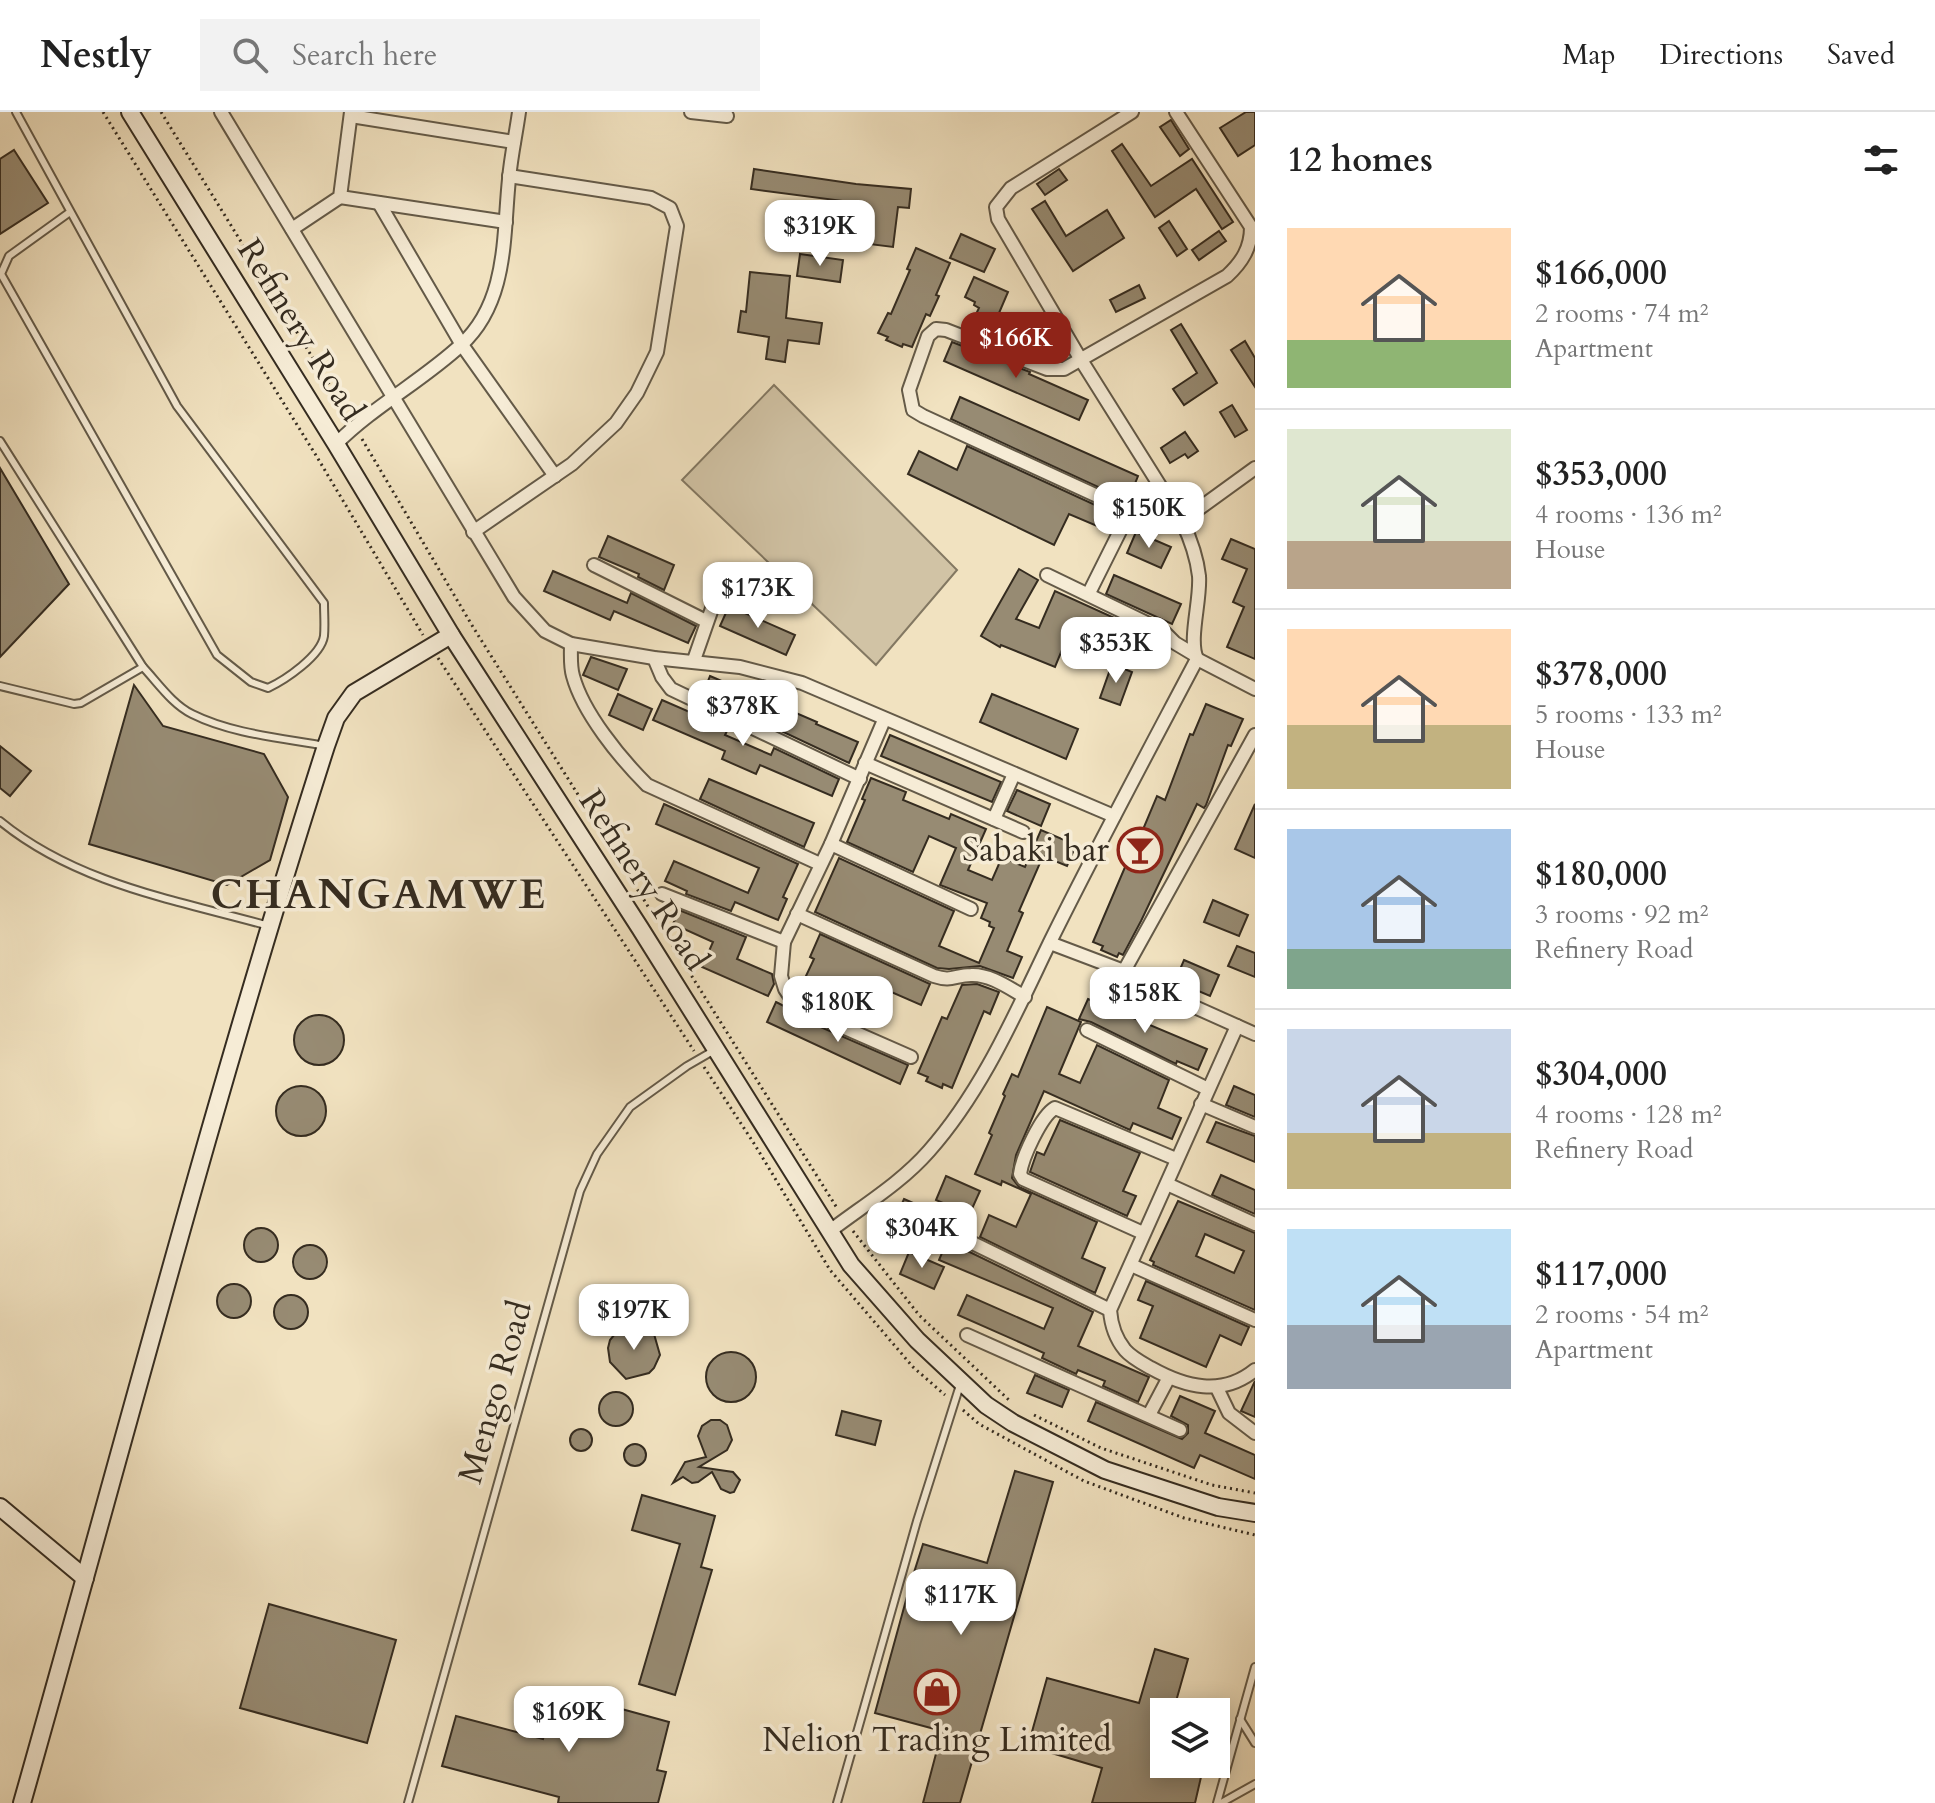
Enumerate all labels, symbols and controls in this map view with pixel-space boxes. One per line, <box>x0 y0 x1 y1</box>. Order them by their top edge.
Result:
search box <box>200 19 760 91</box>
text: Nestly <box>40 29 152 81</box>
icon: search <box>228 33 272 77</box>
text: Search here <box>292 35 437 76</box>
text: Map <box>1562 36 1616 74</box>
text: Directions <box>1660 36 1783 74</box>
text: Saved <box>1827 36 1895 74</box>
text: 12 homes <box>1287 137 1433 183</box>
icon: filters <box>1859 138 1903 182</box>
pin: $319K <box>764 200 876 268</box>
text: $319K <box>783 208 857 243</box>
street label: Refinery Road <box>227 230 375 430</box>
text: $166,000 <box>1535 250 1667 296</box>
icon: home <box>1351 260 1447 356</box>
text: 2 rooms · 74 m² <box>1535 296 1708 331</box>
pin: $166K <box>960 312 1072 380</box>
text: $166K <box>979 320 1053 355</box>
text: Apartment <box>1535 331 1653 366</box>
text: $353,000 <box>1535 451 1667 497</box>
icon: home <box>1351 461 1447 557</box>
pin: $150K <box>1093 482 1205 550</box>
text: $150K <box>1112 490 1186 525</box>
text: 4 rooms · 136 m² <box>1535 497 1722 532</box>
text: House <box>1535 532 1606 567</box>
pin: $173K <box>702 562 814 630</box>
text: $173K <box>721 570 795 605</box>
pin: $353K <box>1060 617 1172 685</box>
text: $353K <box>1079 625 1153 660</box>
text: $378,000 <box>1535 651 1667 697</box>
icon: home <box>1351 661 1447 757</box>
pin: $378K <box>687 680 799 748</box>
text: $378K <box>706 688 780 723</box>
text: 5 rooms · 133 m² <box>1535 697 1722 732</box>
text: House <box>1535 732 1606 767</box>
street label: Refinery Road <box>568 781 720 979</box>
bar icon: Sabaki bar <box>1116 826 1164 874</box>
place label: Sabaki bar <box>962 827 1110 873</box>
text: $180,000 <box>1535 851 1667 897</box>
icon: home <box>1351 861 1447 957</box>
district label: CHANGAMWE <box>210 866 548 923</box>
text: 3 rooms · 92 m² <box>1535 897 1708 932</box>
text: Refinery Road <box>1535 932 1693 967</box>
pin: $158K <box>1089 967 1201 1035</box>
text: $158K <box>1108 975 1182 1010</box>
pin: $180K <box>782 976 894 1044</box>
text: $180K <box>801 984 875 1019</box>
text: $304,000 <box>1535 1051 1667 1097</box>
icon: home <box>1351 1061 1447 1157</box>
text: 4 rooms · 128 m² <box>1535 1097 1722 1132</box>
text: Refinery Road <box>1535 1132 1693 1167</box>
pin: $304K <box>866 1202 978 1270</box>
text: $304K <box>885 1210 959 1245</box>
text: $117,000 <box>1535 1251 1667 1297</box>
icon: home <box>1351 1261 1447 1357</box>
pin: $197K <box>578 1284 690 1352</box>
text: $197K <box>597 1292 671 1327</box>
street label: Mengo Road <box>447 1295 543 1489</box>
text: 2 rooms · 54 m² <box>1535 1297 1708 1332</box>
text: Apartment <box>1535 1332 1653 1367</box>
pin: $117K <box>905 1569 1017 1637</box>
text: $117K <box>924 1577 998 1612</box>
shop icon: Nelion Trading Limited <box>913 1668 961 1716</box>
pin: $169K <box>513 1686 625 1754</box>
text: $169K <box>532 1694 606 1729</box>
map controls <box>1150 1698 1230 1778</box>
button: layers <box>1150 1698 1230 1778</box>
place label: Nelion Trading Limited <box>762 1717 1112 1763</box>

